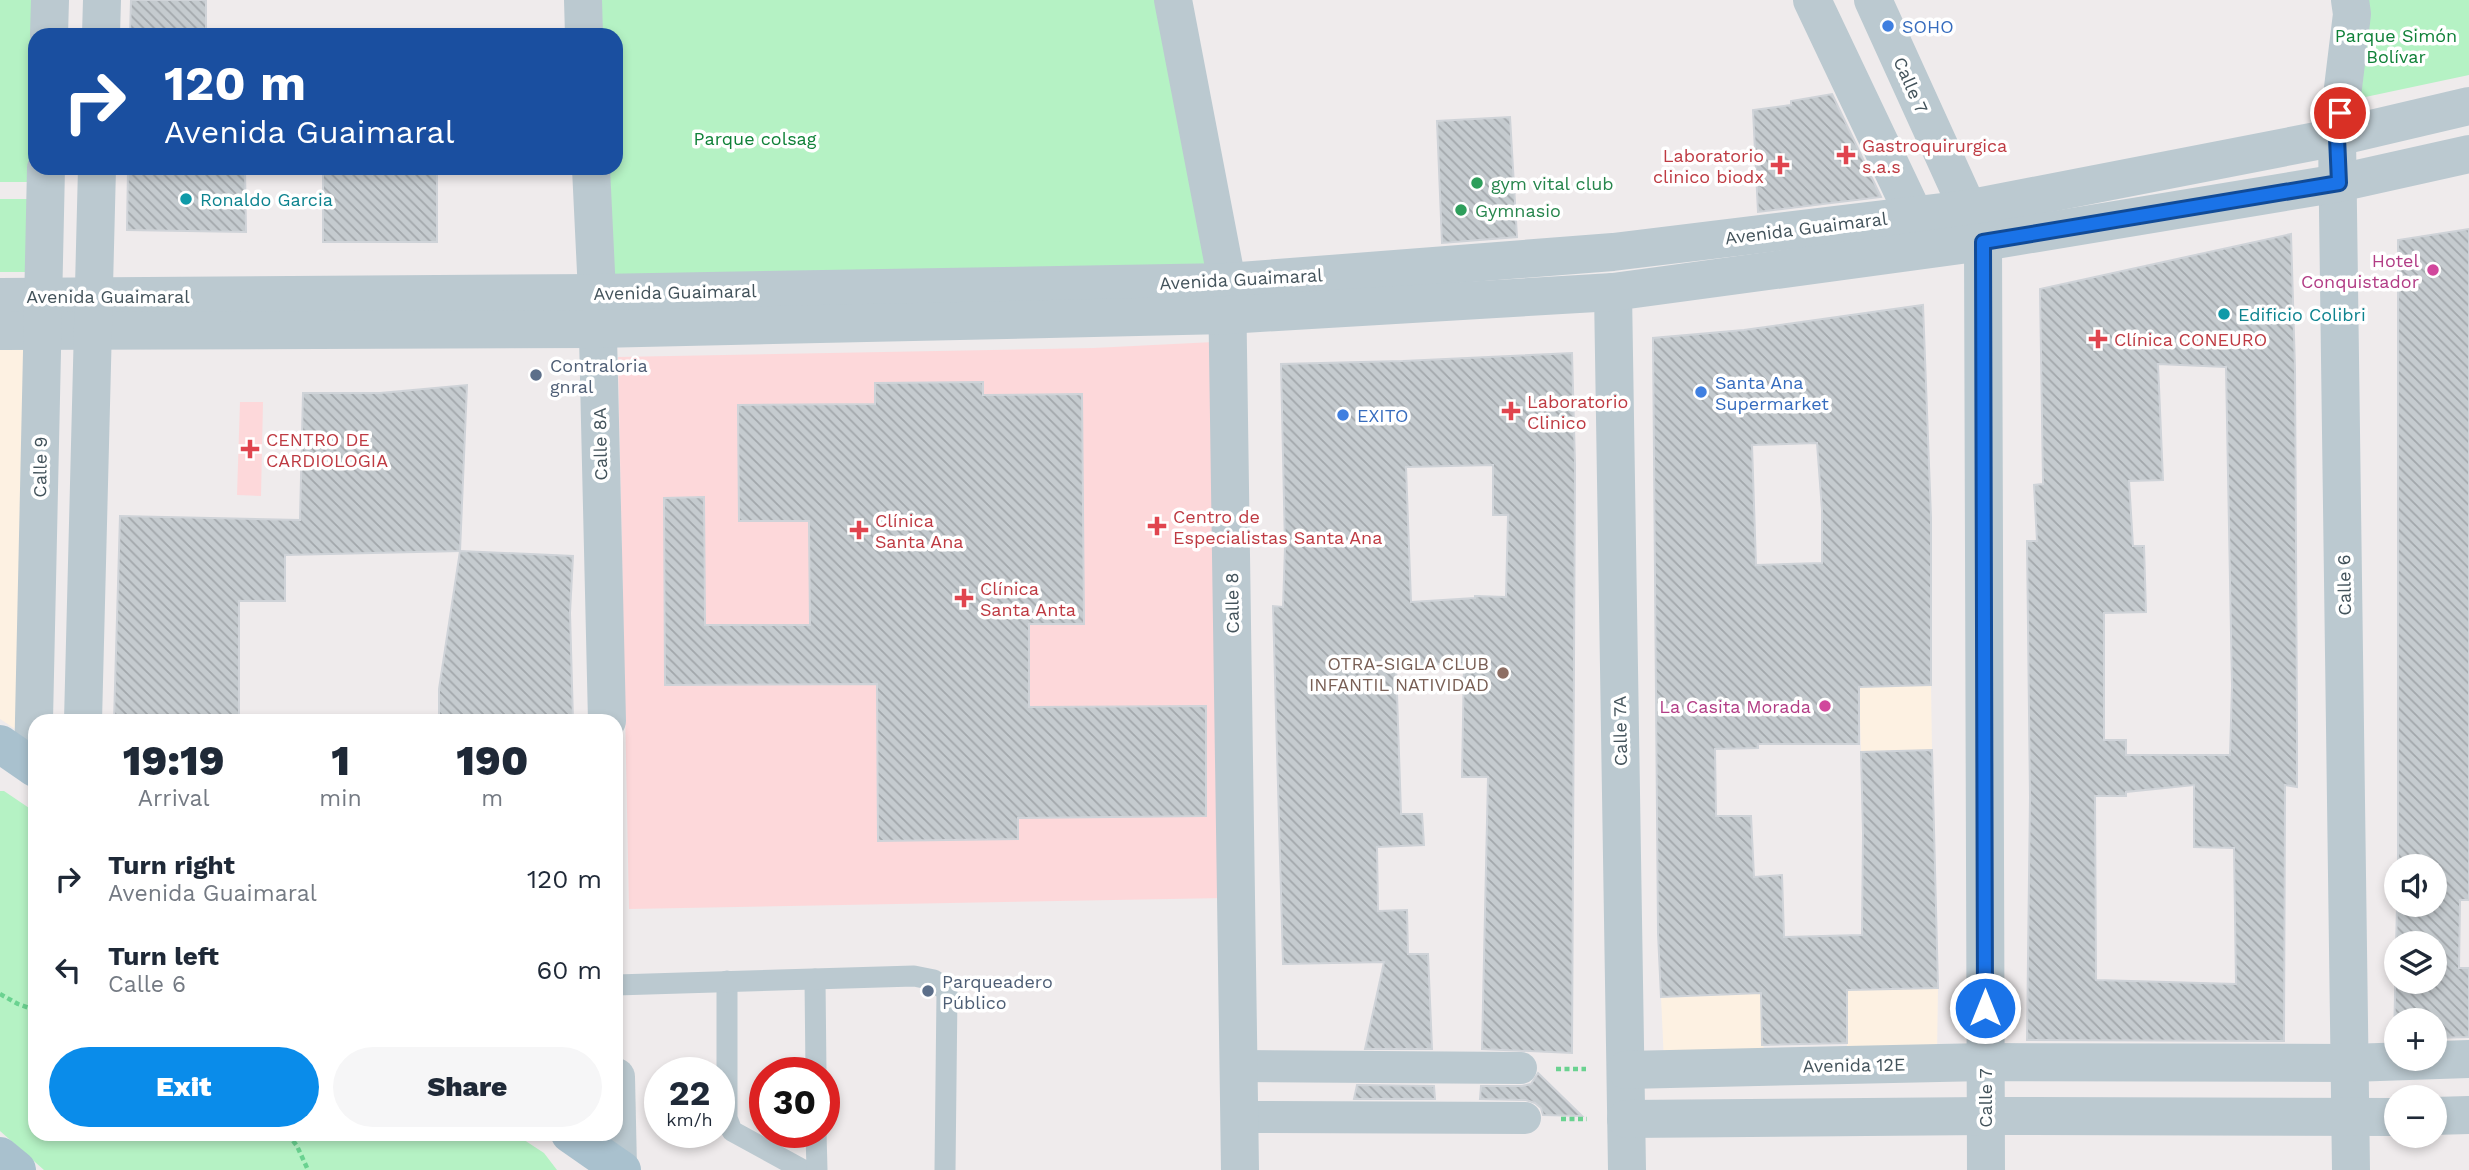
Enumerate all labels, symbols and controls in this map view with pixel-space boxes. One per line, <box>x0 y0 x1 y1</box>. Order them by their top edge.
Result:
place label: SOHO <box>1902 16 1954 37</box>
marker: SOHO <box>1880 18 1896 34</box>
park label: Parque Simón Bolívar <box>2335 25 2457 67</box>
text: 120 m <box>164 54 306 112</box>
street label: Calle 7 <box>1889 54 1933 116</box>
icon: right <box>49 56 140 147</box>
pin <box>2310 83 2370 143</box>
icon: arrive <box>2321 94 2359 132</box>
text: Avenida Guaimaral <box>164 113 455 151</box>
park label: Parque colsag <box>694 128 817 149</box>
place label: Gastroquirurgica s.a.s <box>1862 135 2007 177</box>
place label: Laboratorio clinico biodx <box>1653 145 1764 187</box>
marker: Gastroquirurgica s.a.s <box>1836 145 1856 165</box>
marker: Laboratorio clinico biodx <box>1770 155 1790 175</box>
place label: gym vital club <box>1491 173 1614 194</box>
marker: gym vital club <box>1469 175 1485 191</box>
place label: Ronaldo Garcia <box>200 189 333 210</box>
marker: Ronaldo Garcia <box>178 191 194 207</box>
place label: Gymnasio <box>1475 200 1561 221</box>
marker: Gymnasio <box>1453 202 1469 218</box>
street label: Avenida Guaimaral <box>1724 208 1889 248</box>
place label: Hotel Conquistador <box>2301 250 2419 292</box>
marker: Hotel Conquistador <box>2425 262 2441 278</box>
street label: Avenida Guaimaral <box>1159 264 1324 294</box>
street label: Avenida Guaimaral <box>593 280 757 304</box>
street label: Avenida Guaimaral <box>26 286 190 307</box>
place label: Edificio Colibri <box>2238 304 2366 325</box>
marker: Edificio Colibri <box>2216 306 2232 322</box>
marker: Clínica CONEURO <box>2088 329 2108 349</box>
place label: Clínica CONEURO <box>2114 329 2267 350</box>
place label: Contraloria gnral <box>550 355 648 397</box>
marker: Contraloria gnral <box>528 367 544 383</box>
place label: Santa Ana Supermarket <box>1715 372 1829 414</box>
marker: Santa Ana Supermarket <box>1693 384 1709 400</box>
place label: Laboratorio Clinico <box>1527 391 1628 433</box>
marker: Laboratorio Clinico <box>1501 401 1521 421</box>
place label: EXITO <box>1357 405 1409 426</box>
street label: Calle 8A <box>589 407 611 481</box>
marker: EXITO <box>1335 407 1351 423</box>
place label: CENTRO DE CARDIOLOGIA <box>266 429 388 471</box>
street label: Calle 9 <box>29 436 51 498</box>
marker: CENTRO DE CARDIOLOGIA <box>240 439 260 459</box>
place label: Centro de Especialistas Santa Ana <box>1173 506 1382 548</box>
place label: Clínica Santa Ana <box>875 510 964 552</box>
marker: Centro de Especialistas Santa Ana <box>1147 516 1167 536</box>
marker: Clínica Santa Ana <box>849 520 869 540</box>
street label: Calle 6 <box>2333 554 2355 616</box>
street label: Calle 8 <box>1221 572 1243 634</box>
place label: Clínica Santa Anta <box>980 578 1076 620</box>
marker: Clínica Santa Anta <box>954 588 974 608</box>
place label: OTRA-SIGLA CLUB INFANTIL NATIVIDAD <box>1309 653 1489 695</box>
marker: OTRA-SIGLA CLUB INFANTIL NATIVIDAD <box>1495 665 1511 681</box>
street label: Calle 7A <box>1609 696 1631 766</box>
place label: La Casita Morada <box>1659 696 1811 717</box>
marker: La Casita Morada <box>1817 698 1833 714</box>
text: 19:19 <box>123 736 225 785</box>
text: 1 <box>331 736 350 785</box>
text: 190 <box>456 736 528 785</box>
text: Arrival <box>138 785 210 812</box>
text: min <box>319 785 362 812</box>
text: m <box>481 785 503 812</box>
text: Turn right <box>108 850 235 880</box>
map controls <box>2384 854 2447 1148</box>
button: sound <box>2384 854 2447 917</box>
icon: right <box>49 860 87 898</box>
text: 120 m <box>527 864 602 894</box>
text: Avenida Guaimaral <box>108 880 317 907</box>
button: layers <box>2384 931 2447 994</box>
text: Turn left <box>108 941 219 971</box>
icon: left <box>49 951 87 989</box>
text: 60 m <box>536 955 602 985</box>
text: Calle 6 <box>108 971 186 998</box>
place label: Parqueadero Público <box>942 971 1053 1013</box>
position arrow <box>1948 971 2022 1045</box>
marker: Parqueadero Público <box>920 983 936 999</box>
button: + <box>2384 1008 2447 1071</box>
button: Exit <box>49 1047 319 1127</box>
button: Share <box>333 1047 602 1127</box>
street label: Avenida 12E <box>1802 1054 1906 1076</box>
speed limit sign: 30 <box>749 1057 840 1148</box>
street label: Calle 7 <box>1975 1068 1996 1128</box>
text: 22 <box>669 1072 710 1114</box>
button: − <box>2384 1085 2447 1148</box>
text: km/h <box>666 1109 713 1130</box>

